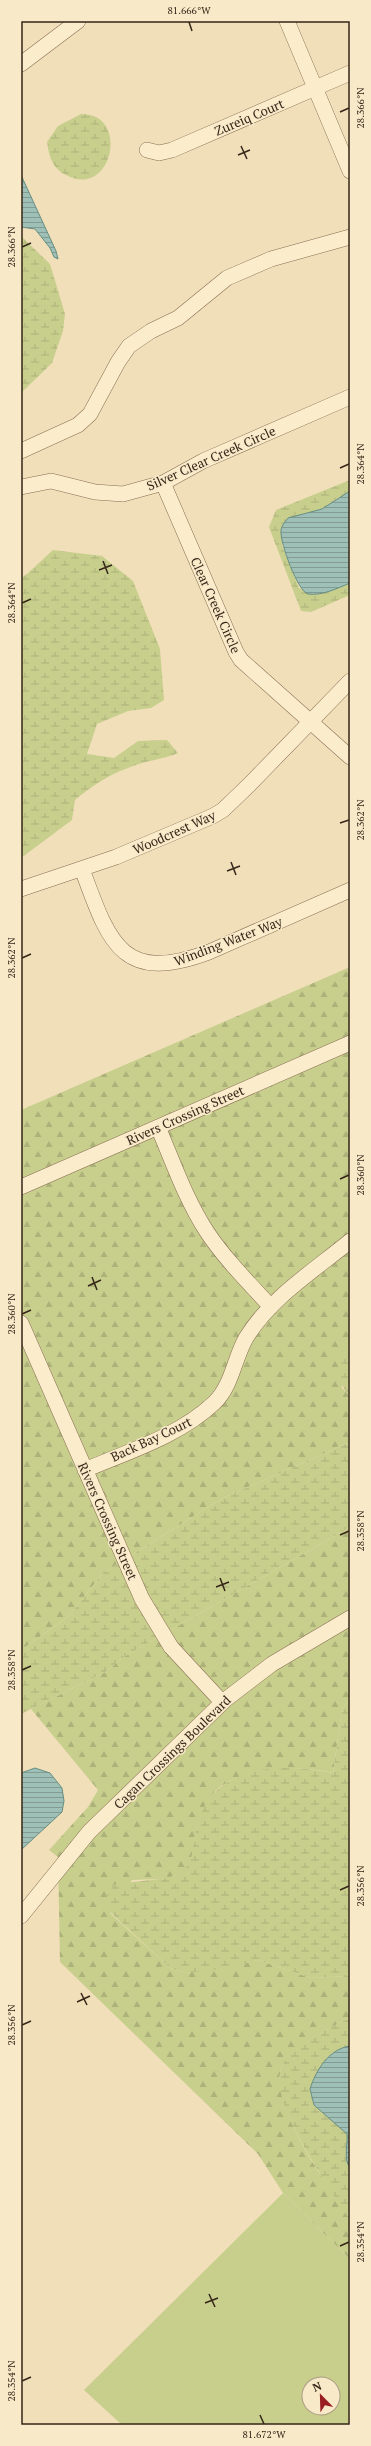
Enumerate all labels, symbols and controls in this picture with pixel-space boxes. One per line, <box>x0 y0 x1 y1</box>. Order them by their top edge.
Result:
text: 81.666°W <box>167 4 211 17</box>
text: 28.366°N <box>354 87 367 129</box>
street label: Zureiq Court <box>212 94 287 140</box>
text: 28.366°N <box>5 226 18 268</box>
street label: Silver Clear Creek Circle <box>144 421 278 495</box>
text: 28.364°N <box>354 443 367 485</box>
street label: Clear Creek Circle <box>187 554 245 656</box>
text: 28.364°N <box>5 582 18 624</box>
text: 28.362°N <box>354 799 367 841</box>
street label: Woodcrest Way <box>130 806 218 858</box>
street label: Winding Water Way <box>171 912 285 970</box>
text: 28.362°N <box>5 937 18 979</box>
street label: Rivers Crossing Street <box>123 1081 247 1149</box>
text: 28.360°N <box>354 1154 367 1196</box>
text: 28.360°N <box>5 1293 18 1335</box>
street label: Back Bay Court <box>108 1412 195 1466</box>
street label: Rivers Crossing Street <box>74 1459 142 1583</box>
text: 28.358°N <box>354 1510 367 1552</box>
text: 28.358°N <box>5 1649 18 1691</box>
street label: Cagan Crossings Boulevard <box>109 1691 235 1813</box>
text: 28.356°N <box>354 1865 367 1907</box>
text: 28.356°N <box>5 2004 18 2046</box>
text: 28.354°N <box>354 2221 367 2263</box>
text: 28.354°N <box>5 2360 18 2402</box>
north arrow <box>301 2376 341 2416</box>
text: N <box>311 2378 324 2395</box>
text: 81.672°W <box>242 2428 286 2441</box>

